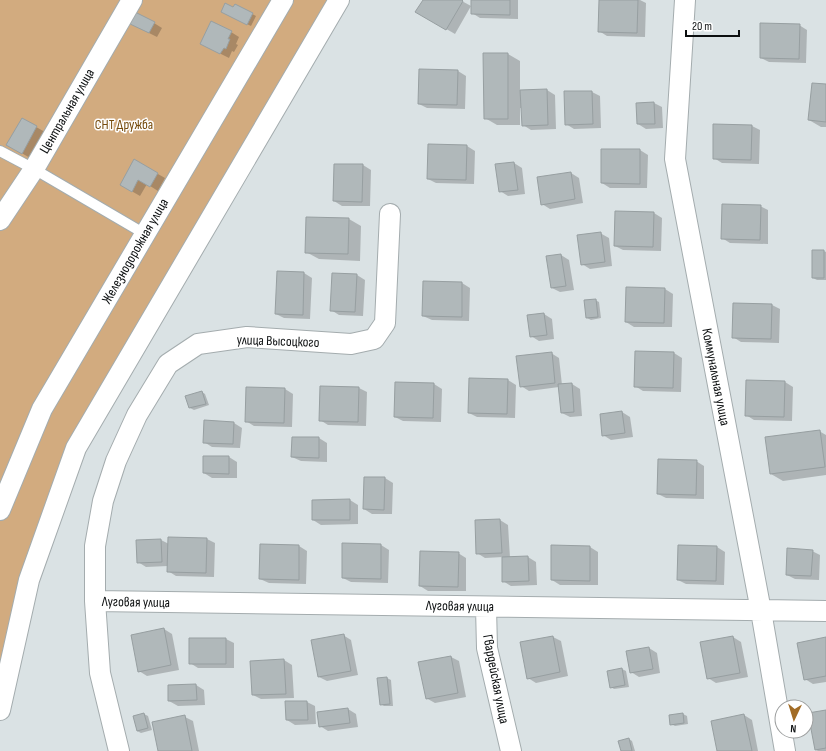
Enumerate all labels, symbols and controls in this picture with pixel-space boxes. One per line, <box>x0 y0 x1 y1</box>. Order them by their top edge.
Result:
scale bar <box>686 12 739 38</box>
text: 20 m <box>692 19 712 34</box>
street label: Центральная улица <box>36 65 98 157</box>
park label: СНТ Дружба <box>95 116 153 133</box>
street label: Железнодорожная улица <box>98 195 172 307</box>
street label: Коммунальная улица <box>698 327 734 427</box>
street label: улица Высоцкого <box>236 331 320 351</box>
street label: Луговая улица <box>101 593 170 611</box>
street label: Луговая улица <box>425 597 494 615</box>
street label: Гвардейская улица <box>479 633 513 725</box>
north arrow <box>774 699 814 739</box>
text: N <box>790 722 797 735</box>

